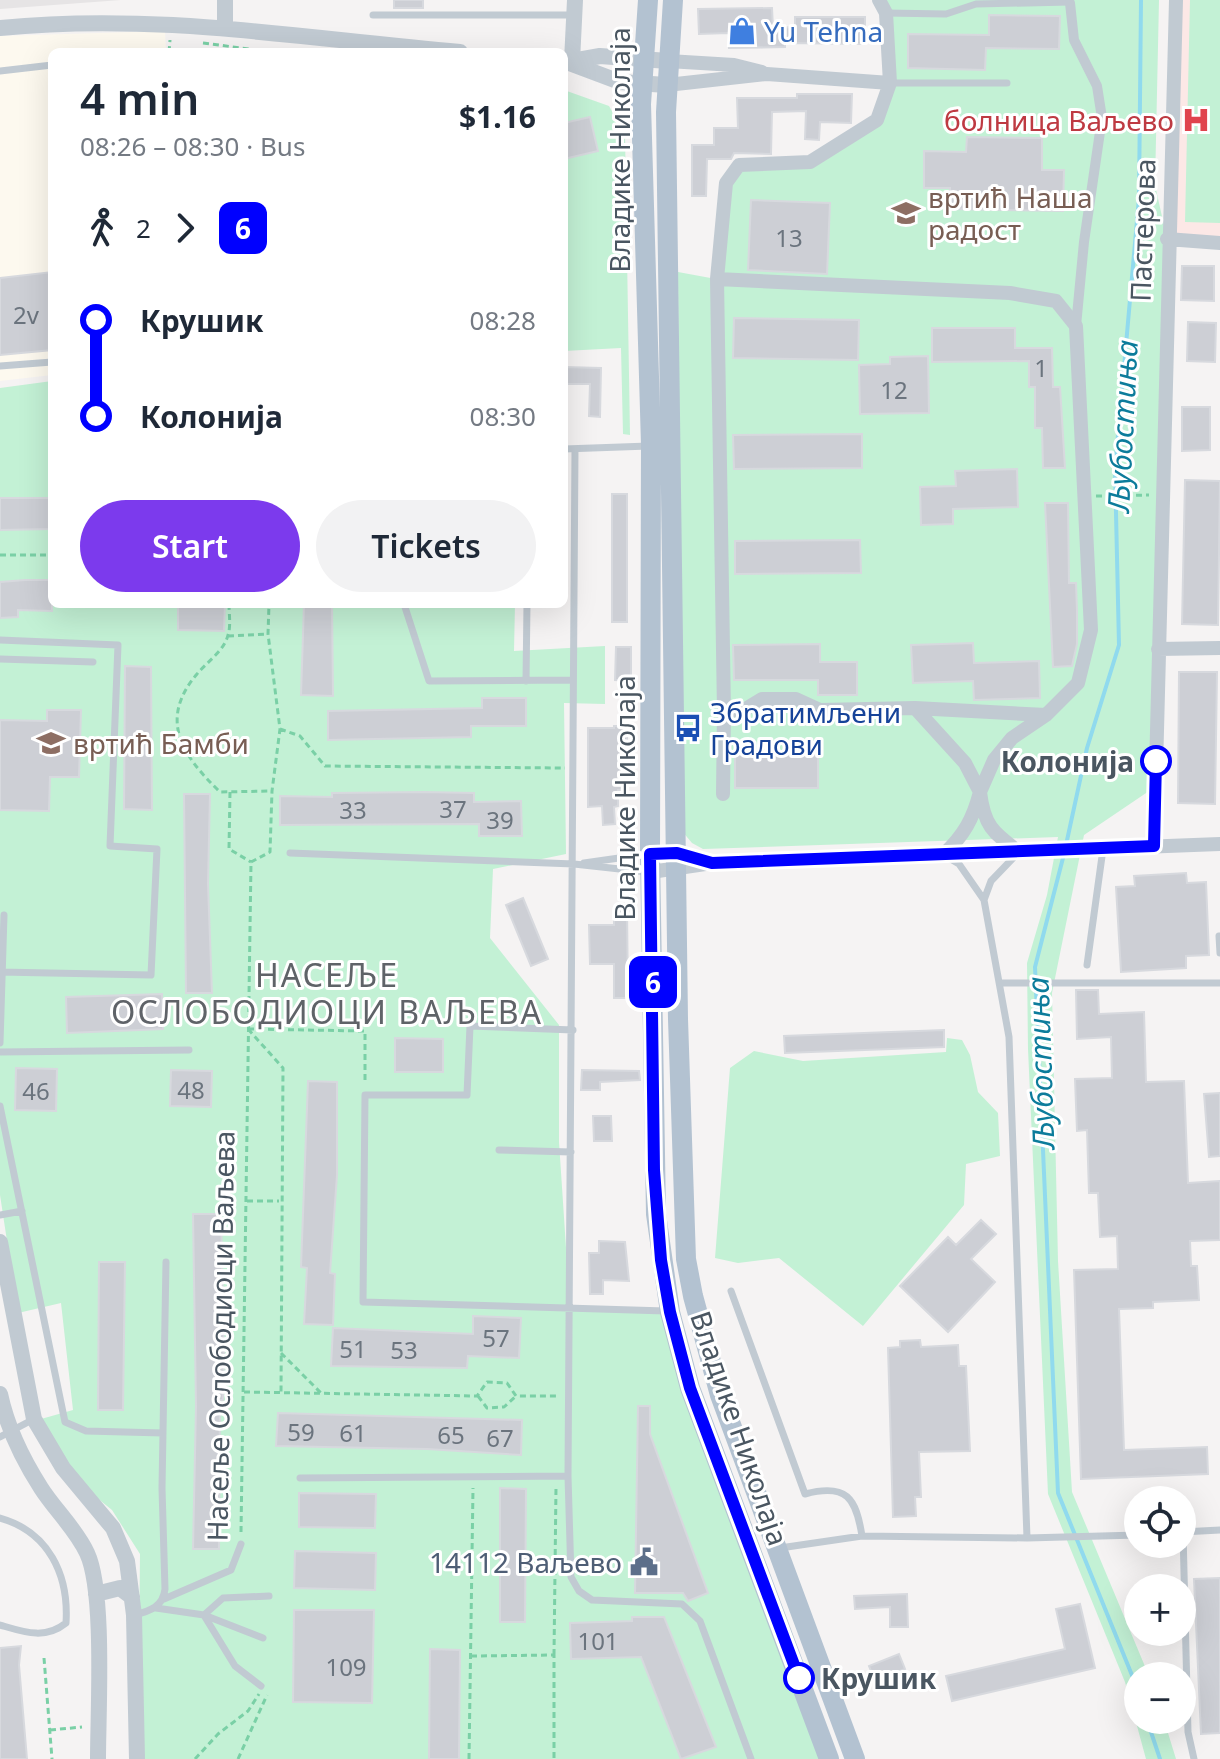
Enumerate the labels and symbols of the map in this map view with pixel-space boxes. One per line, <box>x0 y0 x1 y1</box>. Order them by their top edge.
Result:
place label: Yu Tehna <box>764 12 883 50</box>
shop icon: Yu Tehna <box>727 16 757 46</box>
street label: Владике Николаја <box>600 27 638 273</box>
place label: болница Ваљево <box>944 101 1174 139</box>
hospital icon: болница Ваљево <box>1181 105 1211 135</box>
street label: Пастерова <box>1121 158 1163 302</box>
place label: вртић Наша радост <box>928 178 1092 248</box>
school or university icon: вртић Наша радост <box>891 198 921 228</box>
house number: 13 <box>775 221 803 254</box>
house number: 2v <box>13 298 40 331</box>
water label: Љубостиња <box>1097 339 1147 515</box>
house number: 1 <box>1034 351 1048 384</box>
house number: 12 <box>880 373 908 406</box>
street label: Владике Николаја <box>605 675 643 921</box>
place label: Збратимљени Градови <box>710 693 901 763</box>
bus stop icon: Збратимљени Градови <box>673 713 703 743</box>
place label: вртић Бамби <box>73 724 249 762</box>
school or university icon: вртић Бамби <box>36 728 66 758</box>
place label: Колонија <box>1001 742 1134 780</box>
marker: Колонија <box>1141 746 1171 776</box>
house number: 37 <box>439 792 467 825</box>
house number: 33 <box>339 793 367 826</box>
house number: 39 <box>486 803 514 836</box>
district label: НАСЕЉЕ ОСЛОБОДИОЦИ ВАЉЕВА <box>111 953 543 1033</box>
line badge: 6 <box>627 956 679 1008</box>
water label: Љубостиња <box>1016 976 1064 1152</box>
house number: 48 <box>177 1073 205 1106</box>
house number: 46 <box>22 1074 50 1107</box>
street label: Насеље Ослободиоци Ваљева <box>197 1130 243 1542</box>
street label: Владике Николаја <box>682 1306 798 1550</box>
house number: 57 <box>482 1321 510 1354</box>
house number: 51 <box>339 1332 367 1365</box>
house number: 53 <box>390 1333 418 1366</box>
house number: 59 <box>287 1415 315 1448</box>
house number: 61 <box>339 1416 367 1449</box>
house number: 65 <box>437 1418 465 1451</box>
house number: 67 <box>486 1421 514 1454</box>
place label: 14112 Ваљево <box>429 1543 622 1581</box>
public building icon: 14112 Ваљево <box>629 1547 659 1577</box>
house number: 101 <box>577 1624 619 1657</box>
house number: 109 <box>325 1650 367 1683</box>
place label: Крушик <box>821 1659 937 1697</box>
marker: Крушик <box>784 1663 814 1693</box>

